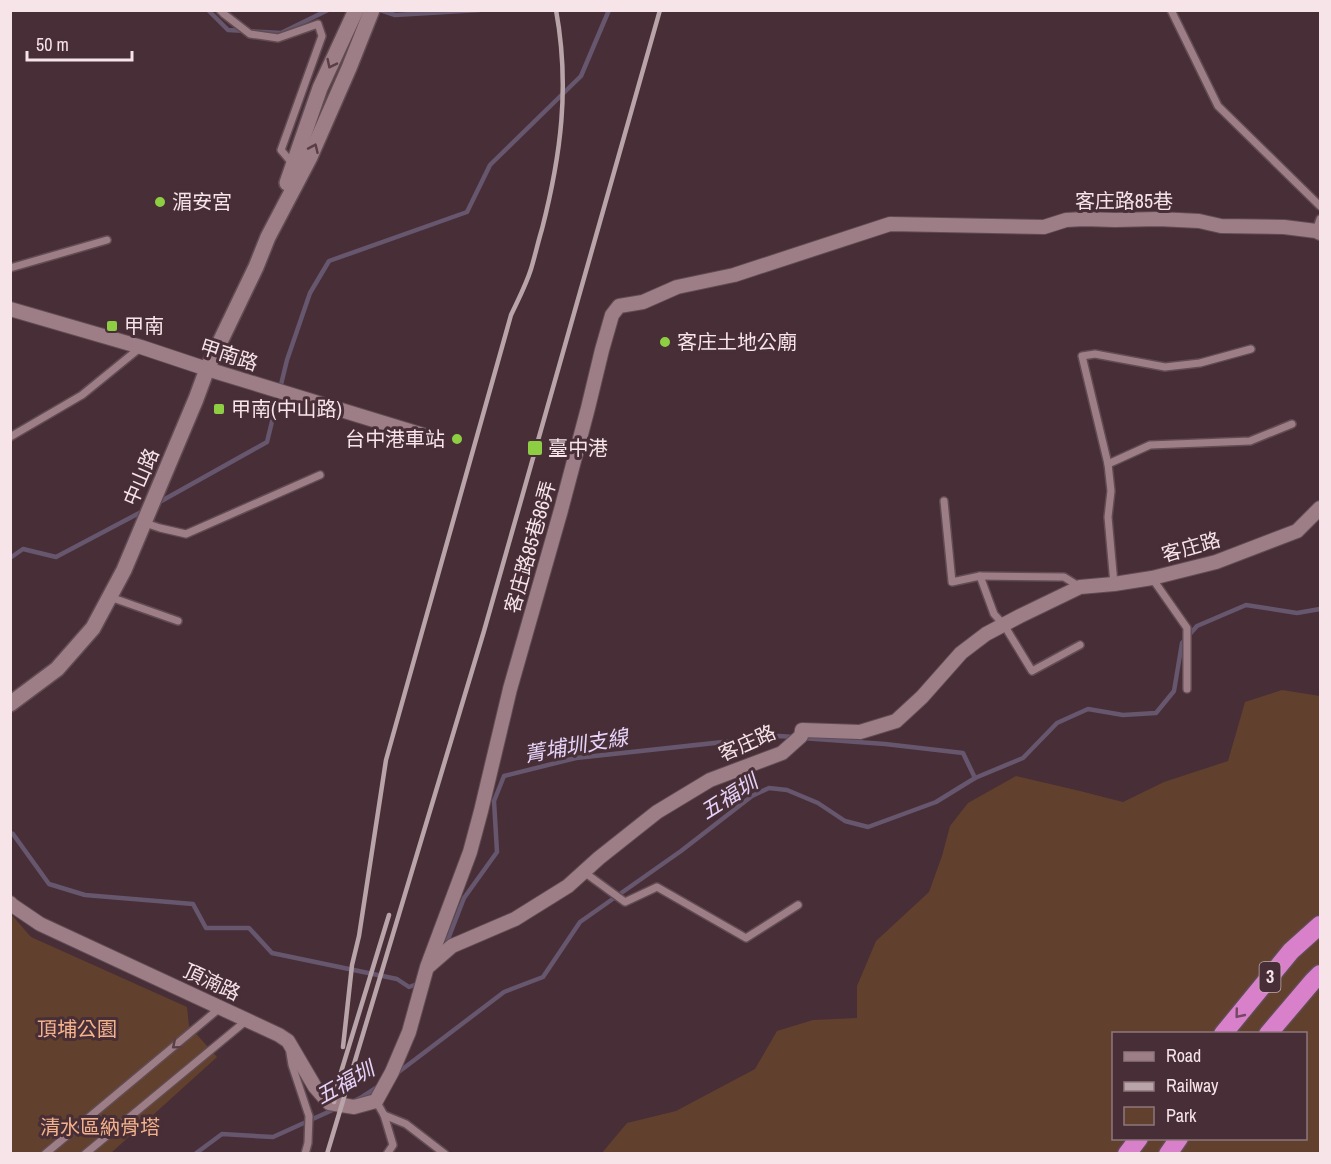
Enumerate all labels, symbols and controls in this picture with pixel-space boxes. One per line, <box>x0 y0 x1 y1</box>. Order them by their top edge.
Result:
scale bar <box>27 24 132 62</box>
text: 50 m <box>36 32 69 57</box>
one-way arrow <box>327 57 339 68</box>
one-way arrow <box>307 143 319 154</box>
street label: 客庄路85巷 <box>1075 187 1173 214</box>
place label: 湄安宮 <box>172 188 232 215</box>
marker: 湄安宮 <box>153 195 167 209</box>
place label: 甲南 <box>124 312 164 339</box>
marker: 甲南 <box>105 319 119 333</box>
place label: 客庄土地公廟 <box>677 328 797 355</box>
street label: 甲南路 <box>196 332 262 377</box>
marker: 客庄土地公廟 <box>658 335 672 349</box>
place label: 甲南(中山路) <box>231 395 342 422</box>
marker: 甲南(中山路) <box>212 402 226 416</box>
place label: 台中港車站 <box>345 425 445 452</box>
marker: 台中港車站 <box>450 432 464 446</box>
place label: 臺中港 <box>548 434 608 461</box>
marker: 臺中港 <box>526 439 544 457</box>
street label: 中山路 <box>116 444 165 510</box>
street label: 客庄路85巷86弄 <box>498 478 561 616</box>
street label: 客庄路 <box>1158 525 1223 568</box>
street label: 客庄路 <box>714 718 780 767</box>
water label: 菁埔圳支線 <box>522 722 632 769</box>
water label: 五福圳 <box>694 766 766 826</box>
street label: 頂湳路 <box>179 957 245 1006</box>
road number: 3 <box>1260 962 1280 992</box>
one-way arrow <box>1235 1007 1246 1018</box>
park label: 頂埔公園 <box>37 1015 117 1042</box>
legend <box>1112 1032 1307 1140</box>
one-way arrow <box>172 1037 183 1048</box>
text: Road <box>1166 1043 1201 1068</box>
water label: 五福圳 <box>310 1053 382 1111</box>
text: Railway <box>1166 1073 1219 1098</box>
text: Park <box>1166 1103 1197 1128</box>
park label: 清水區納骨塔 <box>40 1113 160 1140</box>

